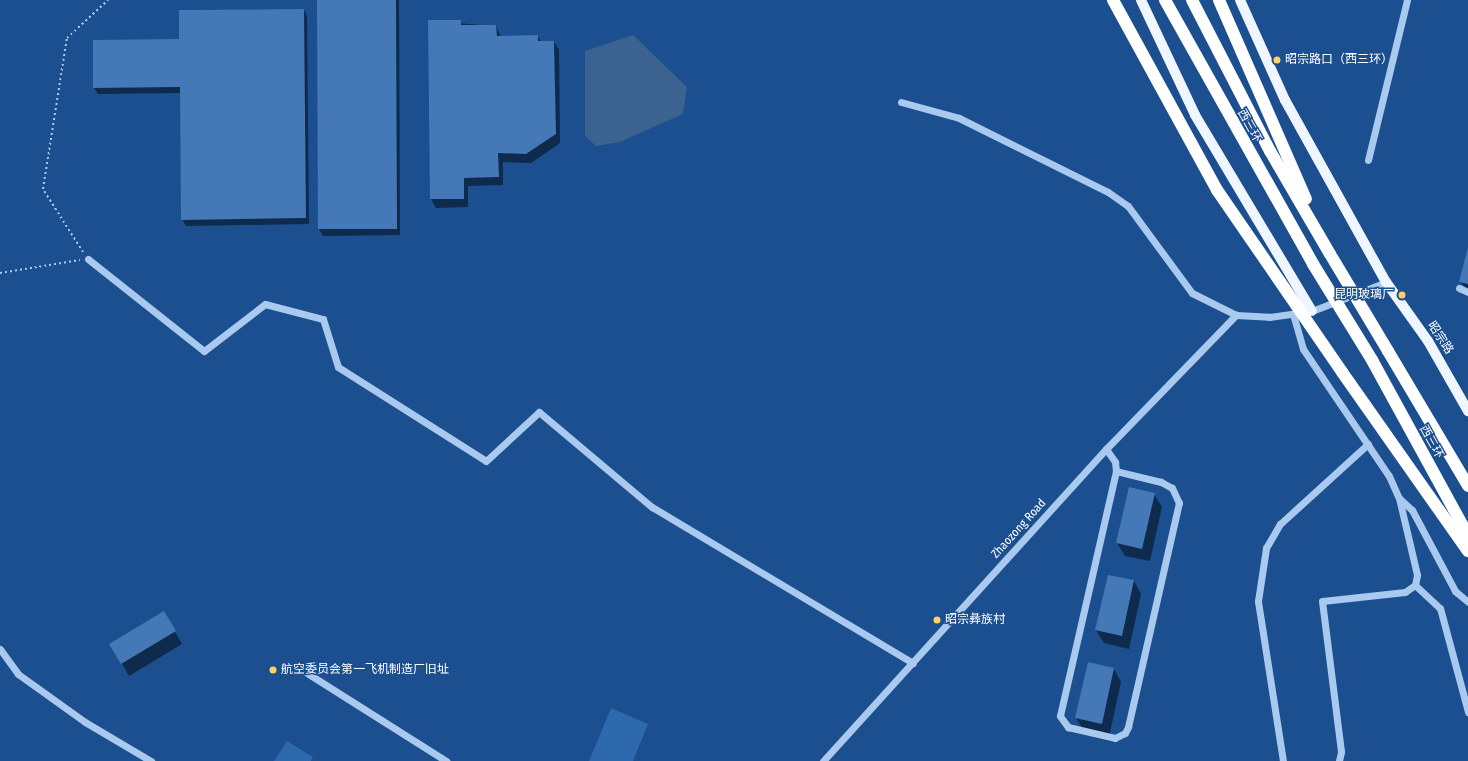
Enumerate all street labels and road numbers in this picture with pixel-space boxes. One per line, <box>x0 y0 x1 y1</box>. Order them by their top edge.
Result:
street label: 西三环 <box>1234 107 1264 145</box>
street label: 昭宗路 <box>1424 319 1456 357</box>
street label: 西三环 <box>1416 423 1446 461</box>
street label: Zhaozong Road <box>989 496 1049 562</box>

